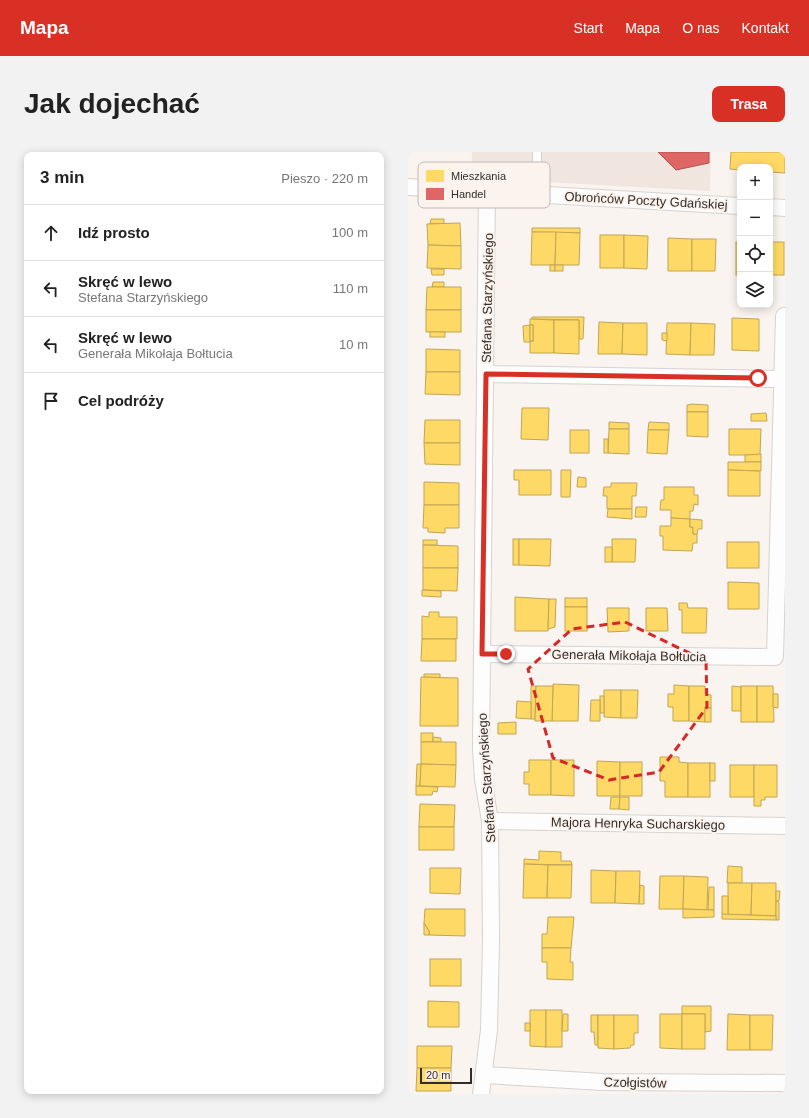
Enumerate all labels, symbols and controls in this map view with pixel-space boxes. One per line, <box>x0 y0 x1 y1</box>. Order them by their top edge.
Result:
text: Mapa <box>20 17 69 38</box>
text: Start <box>574 20 603 36</box>
text: Mapa <box>625 20 660 36</box>
text: O nas <box>682 20 720 36</box>
text: Kontakt <box>742 20 789 36</box>
button: Trasa <box>712 86 785 122</box>
text: Jak dojechać <box>24 88 200 119</box>
legend <box>418 162 550 208</box>
map controls <box>737 164 773 308</box>
button: + <box>737 164 773 200</box>
text: 3 min <box>40 168 84 187</box>
text: Mieszkania <box>451 170 507 182</box>
text: Pieszo · 220 m <box>281 171 368 186</box>
text: Handel <box>451 188 486 200</box>
street label: Obrońców Poczty Gdańskiej <box>564 189 728 212</box>
button: − <box>737 200 773 236</box>
icon: ahead <box>40 222 62 244</box>
text: Idź prosto <box>78 224 150 241</box>
text: 100 m <box>332 225 368 240</box>
street label: Stefana Starzyńskiego <box>479 233 496 363</box>
button: locate <box>737 236 773 272</box>
button: layers <box>737 272 773 308</box>
text: Skręć w lewo <box>78 273 172 290</box>
icon: left <box>40 278 62 300</box>
text: 110 m <box>333 281 368 296</box>
text: Stefana Starzyńskiego <box>78 290 208 305</box>
text: Skręć w lewo <box>78 329 172 346</box>
icon: left <box>40 334 62 356</box>
text: 10 m <box>339 337 368 352</box>
text: Generała Mikołaja Bołtucia <box>78 346 233 361</box>
route start <box>749 369 767 387</box>
icon: arrive <box>40 390 62 412</box>
text: Cel podróży <box>78 392 164 409</box>
route end <box>497 645 515 663</box>
street label: Generała Mikołaja Bołtucia <box>552 647 707 664</box>
street label: Stefana Starzyńskiego <box>474 713 499 843</box>
street label: Majora Henryka Sucharskiego <box>551 814 725 833</box>
scale bar <box>420 1066 472 1085</box>
text: 20 m <box>426 1069 450 1081</box>
street label: Czołgistów <box>603 1074 667 1091</box>

